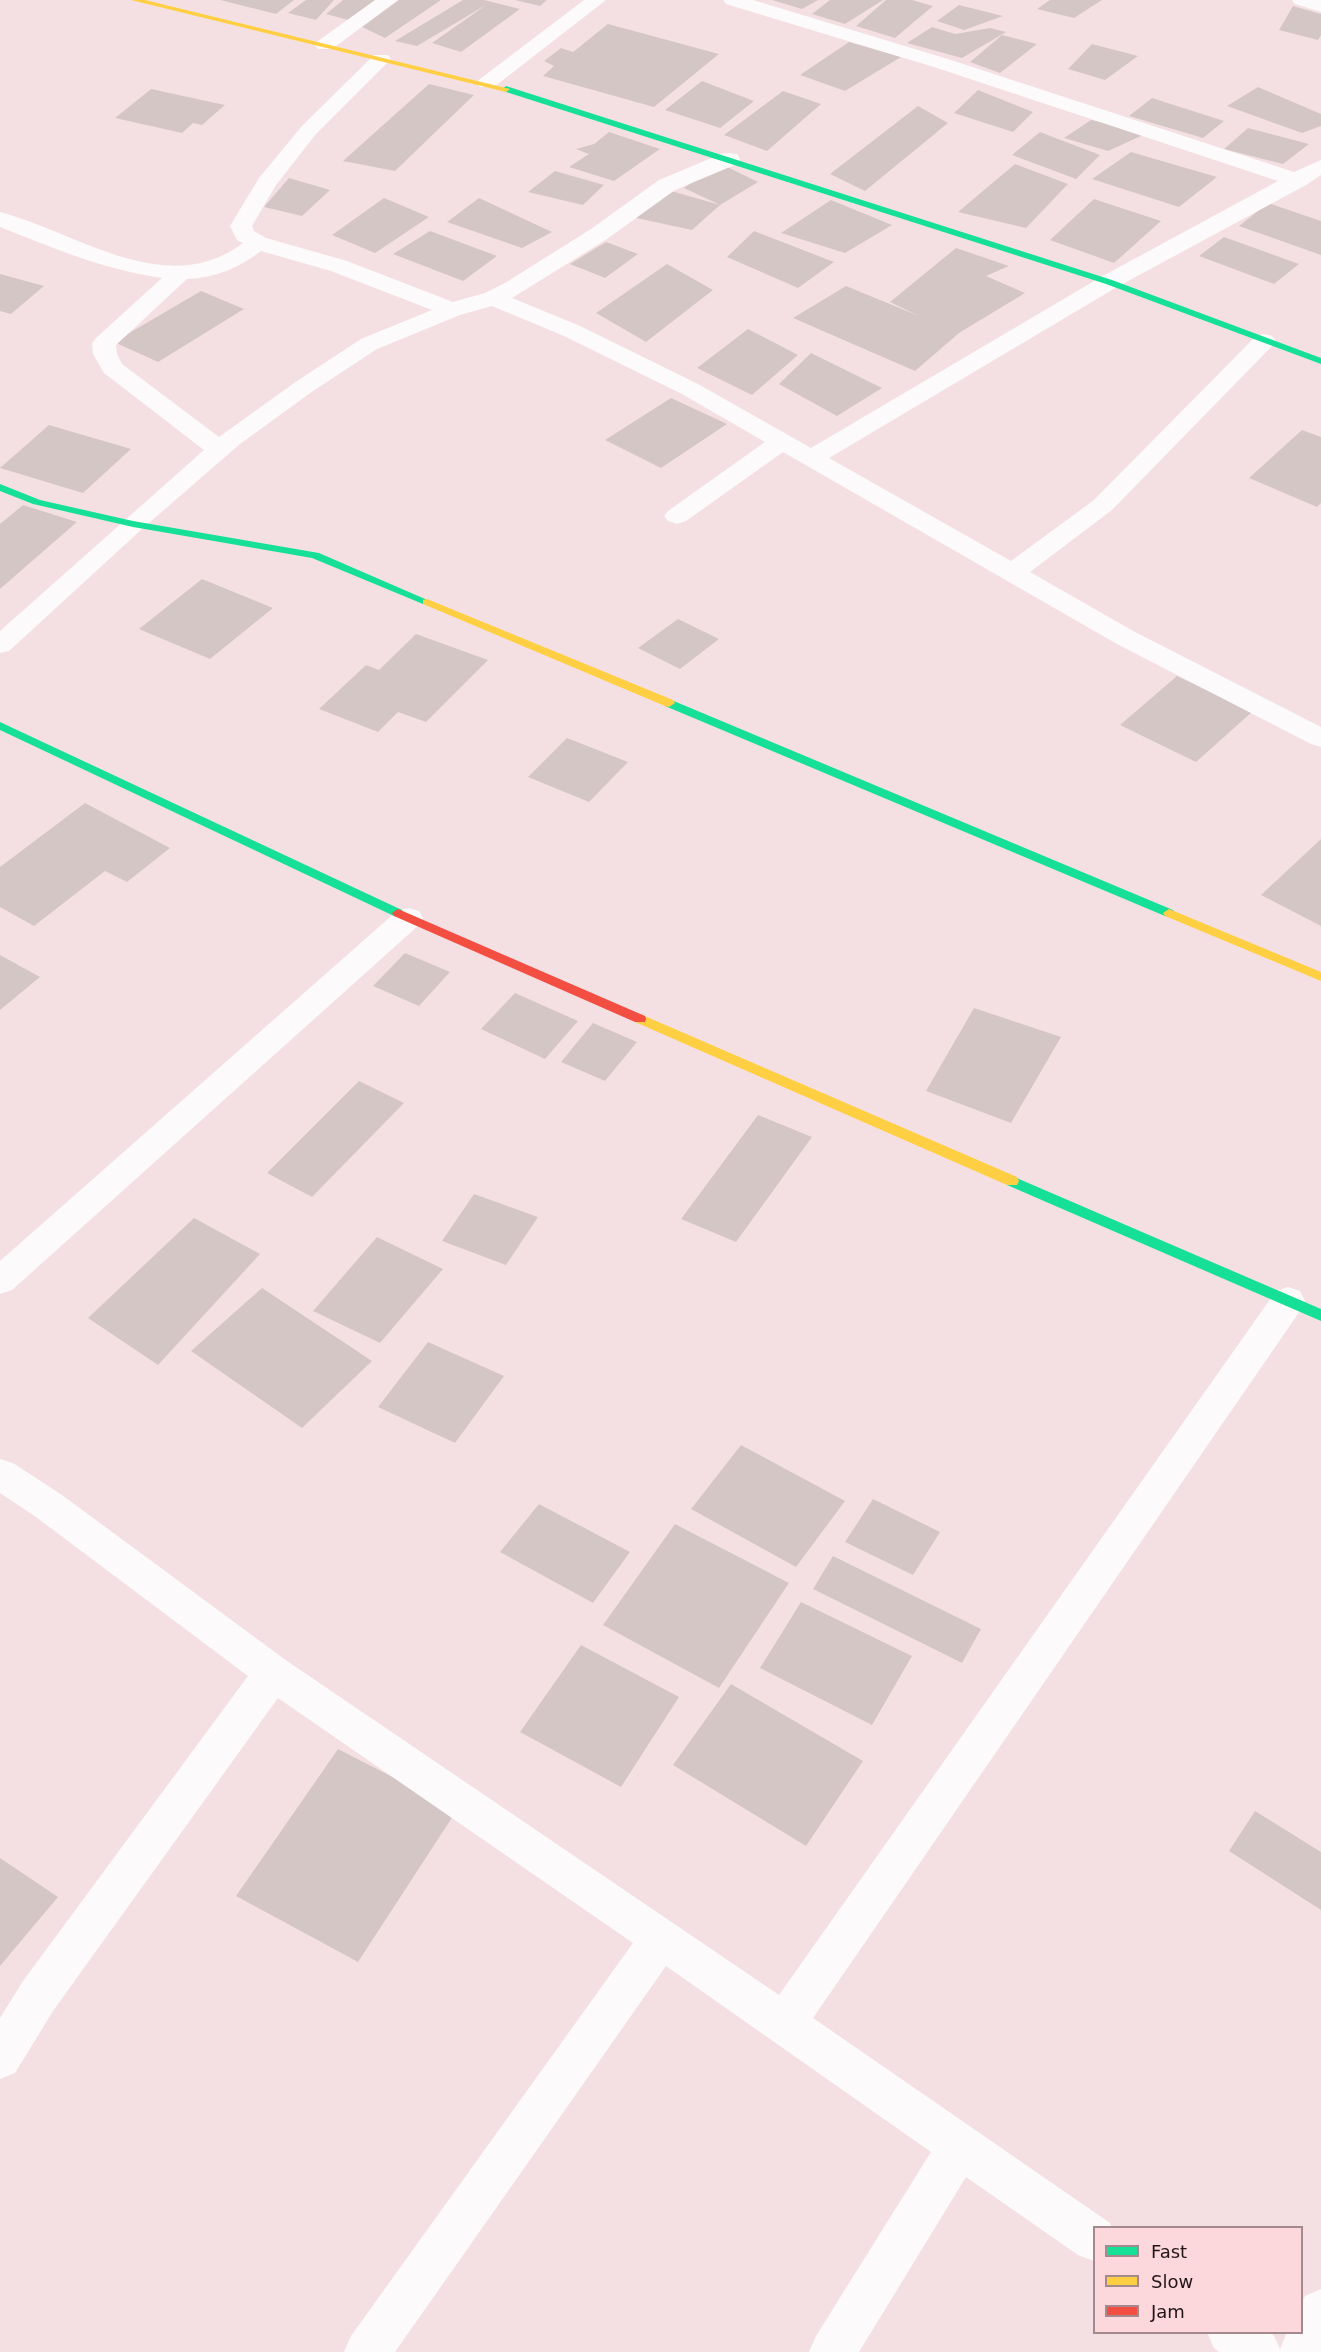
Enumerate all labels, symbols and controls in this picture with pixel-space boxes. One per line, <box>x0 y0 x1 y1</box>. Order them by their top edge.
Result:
legend <box>1093 2226 1303 2334</box>
text: Fast <box>1151 2241 1187 2262</box>
text: Slow <box>1151 2271 1193 2292</box>
text: Jam <box>1151 2301 1185 2322</box>

